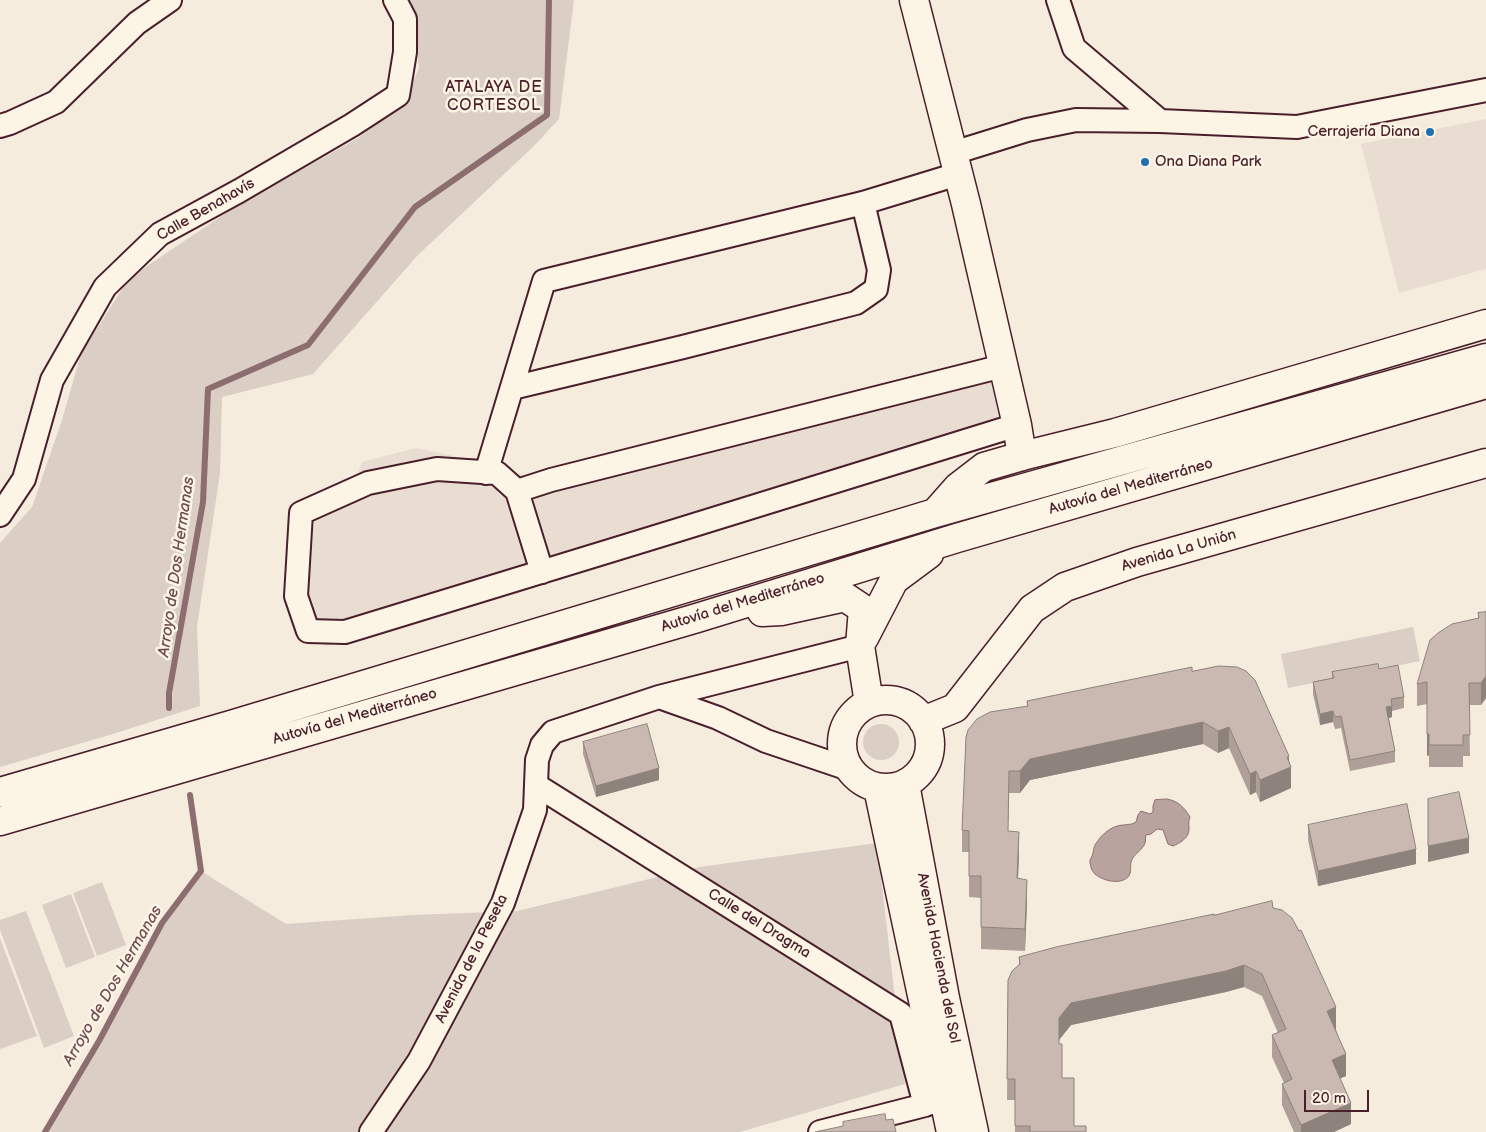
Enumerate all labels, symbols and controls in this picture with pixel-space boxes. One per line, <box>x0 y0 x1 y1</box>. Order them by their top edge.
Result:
district label: ATALAYA DE CORTESOL <box>444 78 544 116</box>
place label: Cerrajería Diana <box>1308 123 1420 141</box>
marker: Cerrajería Diana <box>1424 126 1436 138</box>
place label: Ona Diana Park <box>1155 153 1261 171</box>
marker: Ona Diana Park <box>1139 156 1151 168</box>
street label: Calle Benahavís <box>154 175 258 245</box>
street label: Autovía del Mediterráneo <box>1047 455 1215 519</box>
water label: Arroyo de Dos Hermanas <box>155 476 199 658</box>
street label: Avenida La Unión <box>1120 526 1238 576</box>
street label: Autovía del Mediterráneo <box>659 570 827 636</box>
street label: Autovía del Mediterráneo <box>271 685 439 749</box>
street label: Avenida Hacienda del Sol <box>913 871 963 1045</box>
street label: Calle del Dragma <box>704 885 814 963</box>
street label: Avenida de la Peseta <box>432 892 512 1026</box>
water label: Arroyo de Dos Hermanas <box>59 903 167 1069</box>
scale bar <box>1306 1080 1371 1112</box>
text: 20 m <box>1312 1089 1346 1108</box>

